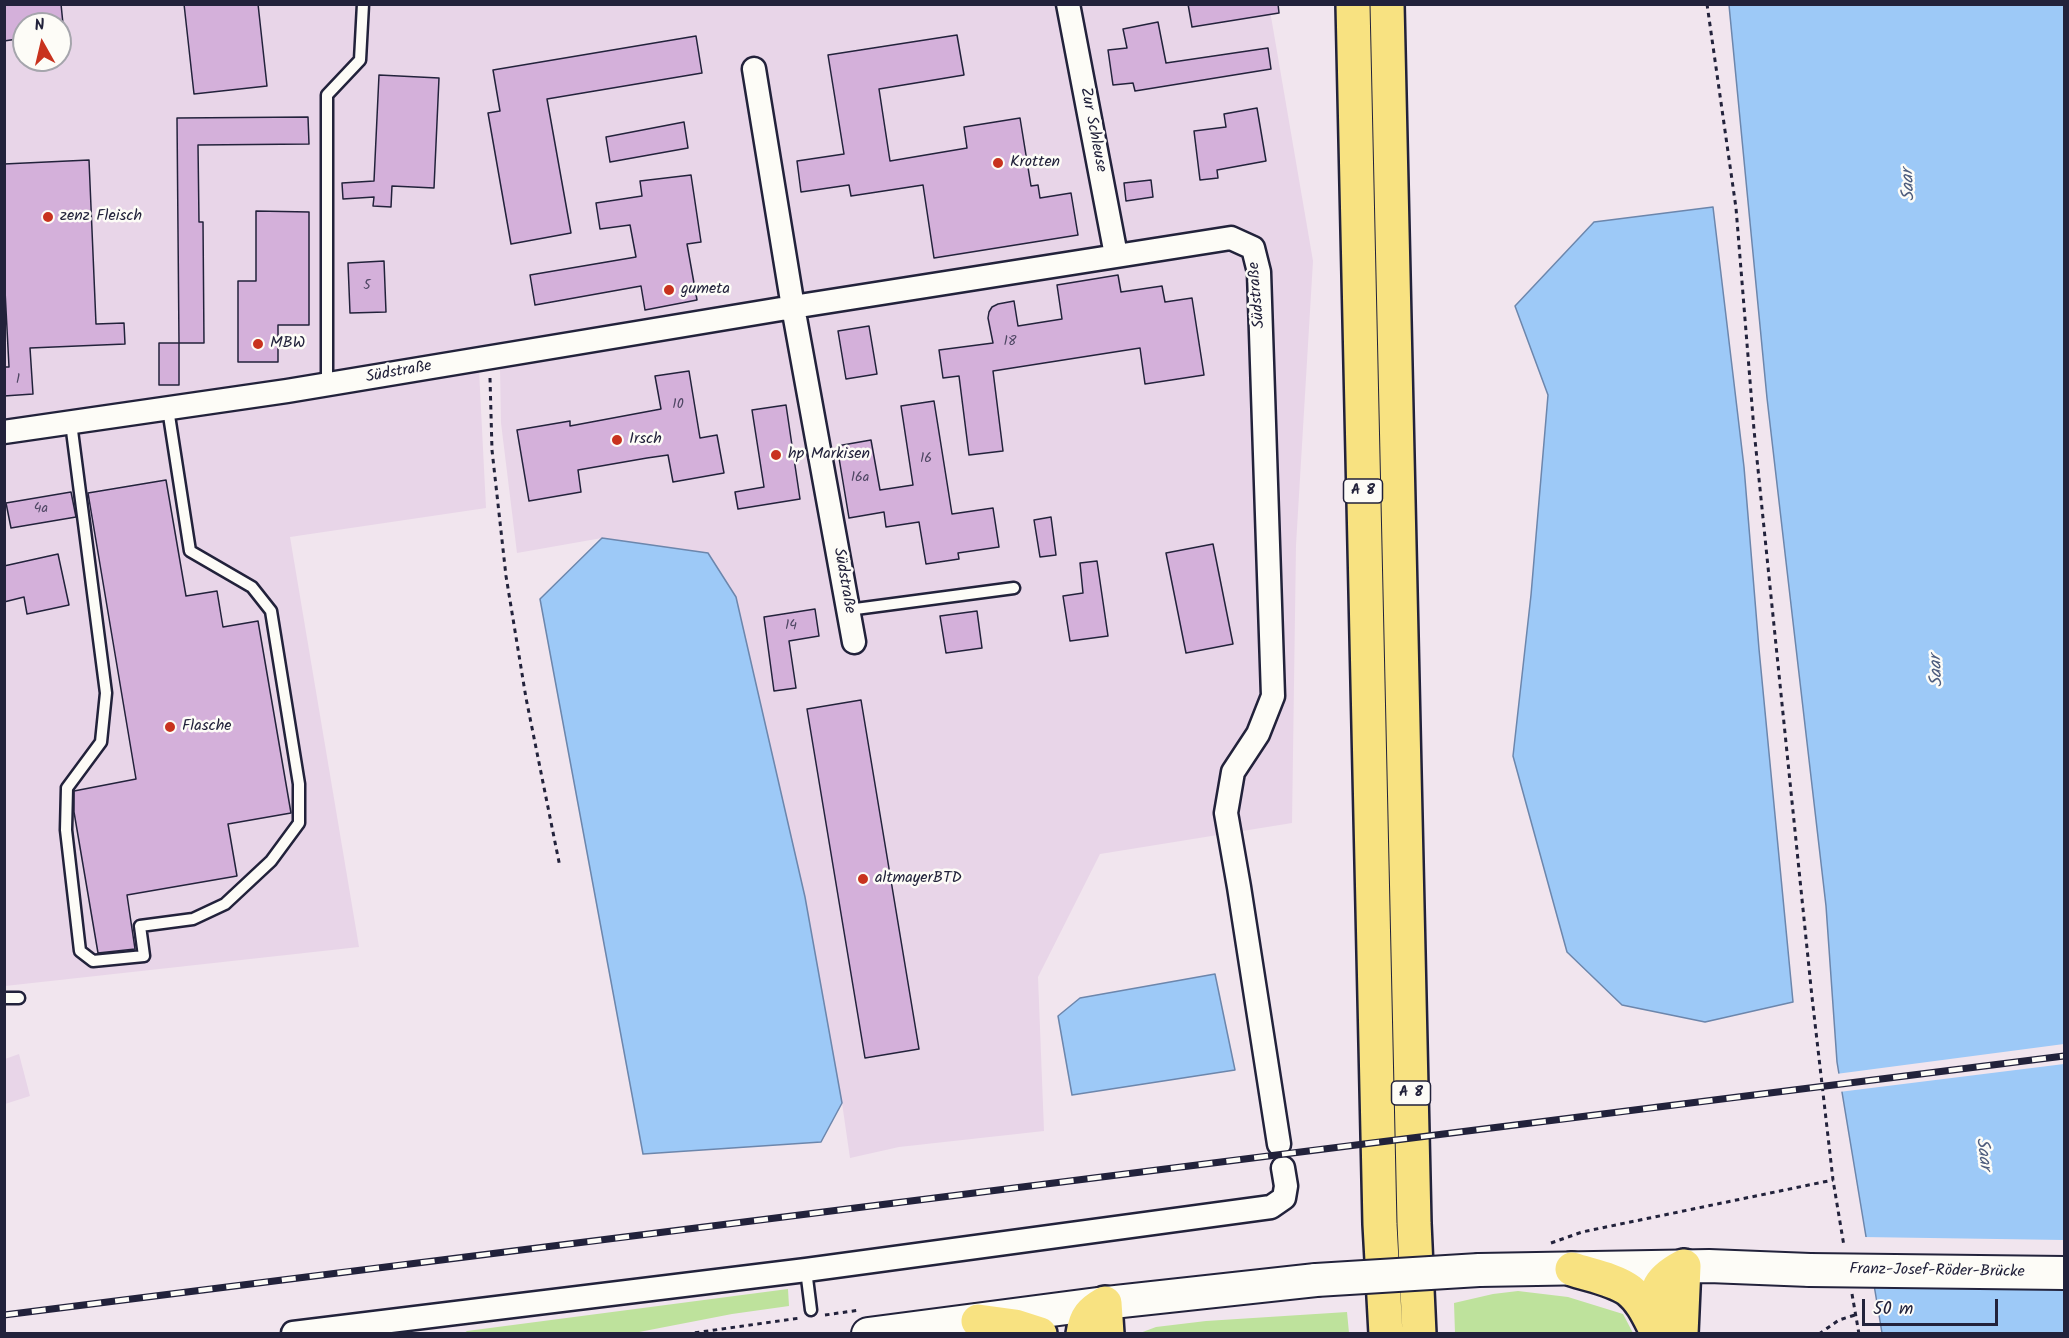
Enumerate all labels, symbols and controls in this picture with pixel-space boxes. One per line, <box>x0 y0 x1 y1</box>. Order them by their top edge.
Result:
north arrow <box>12 12 72 72</box>
text: N <box>33 13 46 39</box>
street label: Zur Schleuse <box>1074 86 1110 174</box>
place label: Krotten <box>1010 153 1060 173</box>
marker: Krotten <box>991 156 1005 170</box>
water label: Saar <box>1898 168 1922 202</box>
place label: zenz Fleisch <box>60 207 142 227</box>
marker: zenz Fleisch <box>41 210 55 224</box>
street label: Südstraße <box>1246 261 1270 329</box>
house number: 5 <box>363 279 371 295</box>
place label: gumeta <box>681 280 730 300</box>
marker: gumeta <box>662 283 676 297</box>
place label: MBW <box>270 334 305 354</box>
house number: 18 <box>1004 335 1016 351</box>
marker: MBW <box>251 337 265 351</box>
street label: Südstraße <box>365 358 433 388</box>
house number: 1 <box>16 373 20 389</box>
house number: 10 <box>672 398 684 414</box>
place label: Irsch <box>629 430 662 450</box>
marker: Irsch <box>610 433 624 447</box>
place label: hp Markisen <box>788 445 870 465</box>
marker: hp Markisen <box>769 448 783 462</box>
house number: 16 <box>920 452 932 468</box>
house number: 16a <box>851 471 869 487</box>
road number: A 8 <box>1344 479 1382 503</box>
house number: 4a <box>34 502 48 518</box>
street label: Südstraße <box>828 547 858 615</box>
house number: 14 <box>785 619 797 635</box>
water label: Saar <box>1926 654 1950 688</box>
place label: Flasche <box>182 717 232 737</box>
marker: Flasche <box>163 720 177 734</box>
place label: altmayerBTD <box>875 869 962 889</box>
marker: altmayerBTD <box>856 872 870 886</box>
road number: A 8 <box>1392 1081 1430 1105</box>
water label: Saar <box>1969 1137 1995 1171</box>
street label: Franz-Josef-Röder-Brücke <box>1849 1261 2025 1283</box>
scale bar <box>1865 1287 2002 1325</box>
text: 50 m <box>1873 1295 1913 1324</box>

